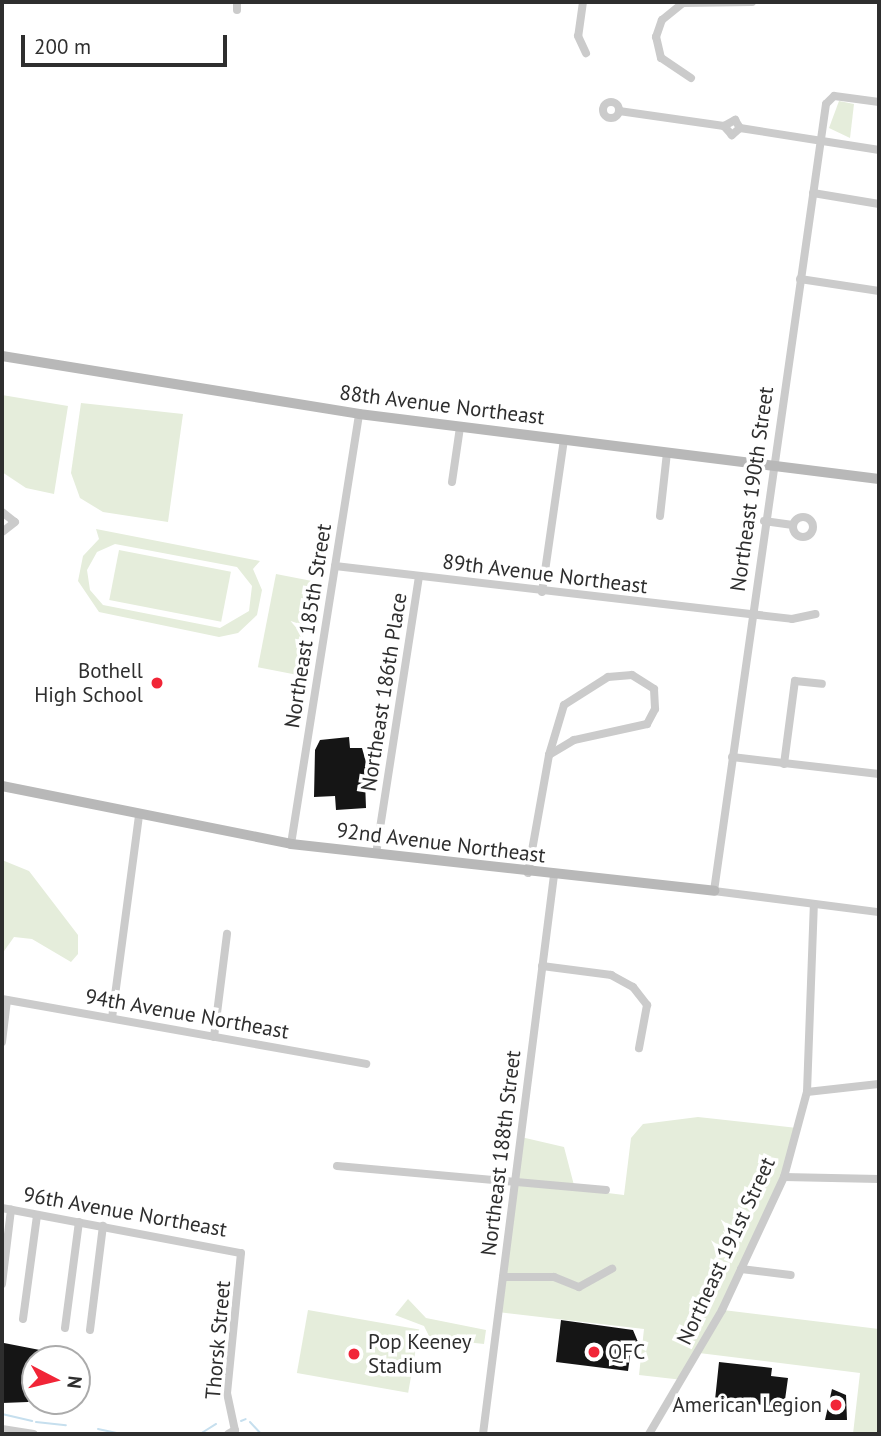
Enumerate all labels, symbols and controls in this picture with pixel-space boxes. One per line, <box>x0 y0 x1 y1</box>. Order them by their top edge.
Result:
scale bar <box>24 21 231 65</box>
text: 200 m <box>34 33 91 60</box>
street label: 88th Avenue Northeast <box>338 380 546 430</box>
street label: Northeast 190th Street <box>725 385 779 593</box>
street label: Northeast 185th Street <box>279 522 337 730</box>
street label: 89th Avenue Northeast <box>441 549 649 599</box>
street label: Northeast 186th Place <box>356 591 412 793</box>
place label: Bothell High School <box>34 658 143 708</box>
marker: Bothell High School <box>149 675 165 691</box>
street label: 92nd Avenue Northeast <box>335 818 547 868</box>
street label: 94th Avenue Northeast <box>83 984 291 1044</box>
street label: Northeast 188th Street <box>476 1049 526 1257</box>
street label: Northeast 191st Street <box>671 1153 781 1349</box>
street label: 96th Avenue Northeast <box>21 1182 229 1242</box>
street label: Thorsk Street <box>200 1279 236 1401</box>
place label: Pop Keeney Stadium <box>368 1329 472 1379</box>
place label: QFC <box>608 1339 645 1365</box>
marker: QFC <box>586 1344 602 1360</box>
north arrow <box>21 1345 91 1415</box>
marker: Pop Keeney Stadium <box>346 1346 362 1362</box>
text: N <box>62 1375 88 1390</box>
place label: American Legion <box>673 1392 822 1418</box>
marker: American Legion <box>828 1397 844 1413</box>

